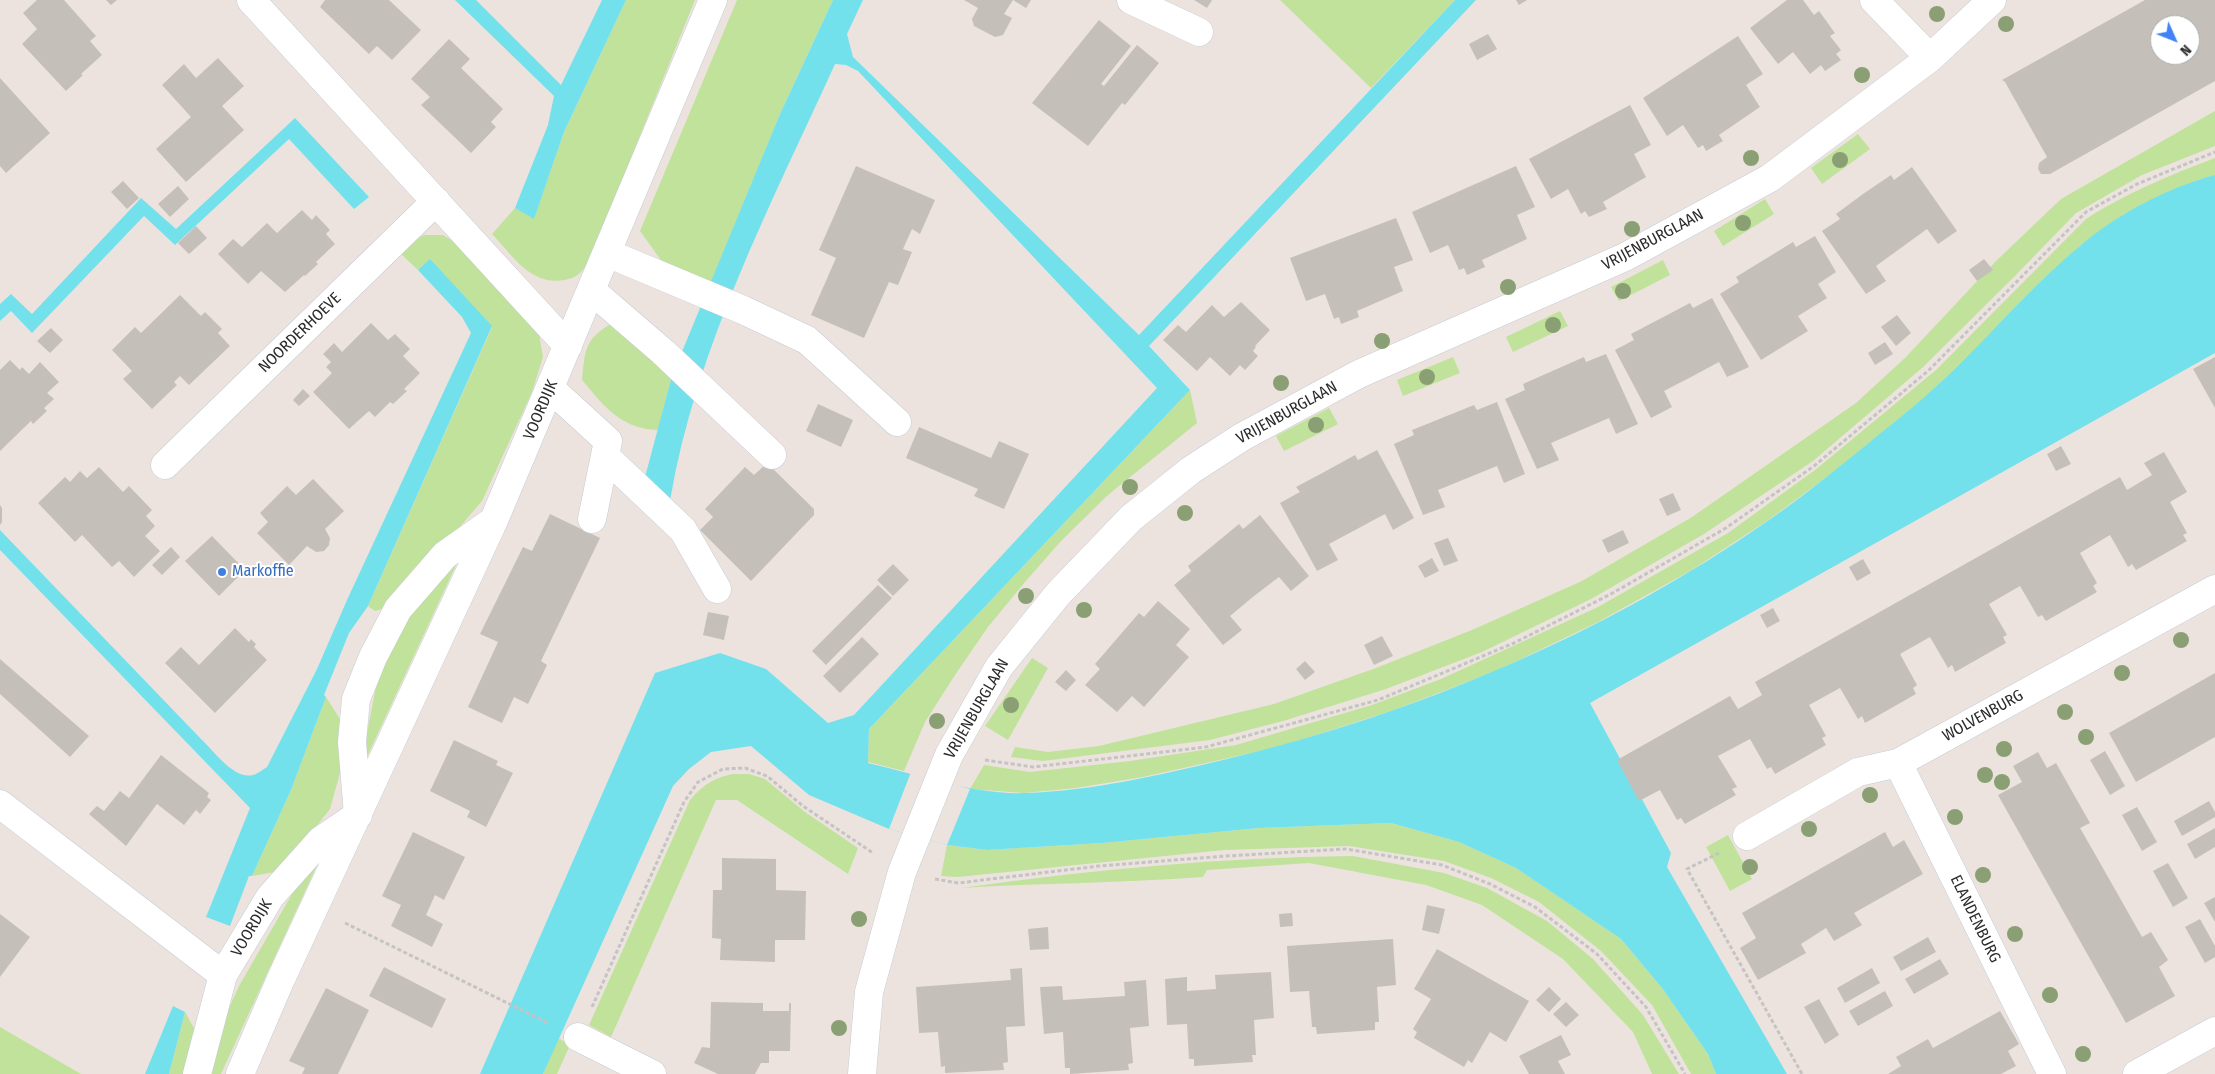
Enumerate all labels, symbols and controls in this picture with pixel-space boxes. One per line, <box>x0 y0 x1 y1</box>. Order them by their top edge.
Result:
north arrow <box>2150 15 2200 65</box>
text: N <box>2176 41 2194 59</box>
street label: VRIJENBURGLAAN <box>1599 205 1707 275</box>
street label: NOORDERHOEVE <box>255 289 345 377</box>
street label: VOORDIJK <box>520 377 562 443</box>
street label: VRIJENBURGLAAN <box>1233 377 1341 449</box>
place label: Markoffie <box>232 562 294 582</box>
marker: Markoffie <box>216 566 228 578</box>
street label: VRIJENBURGLAAN <box>941 656 1013 762</box>
street label: WOLVENBURG <box>1939 686 2027 746</box>
street label: ELANDENBURG <box>1946 872 2004 966</box>
street label: VOORDIJK <box>227 896 277 960</box>

